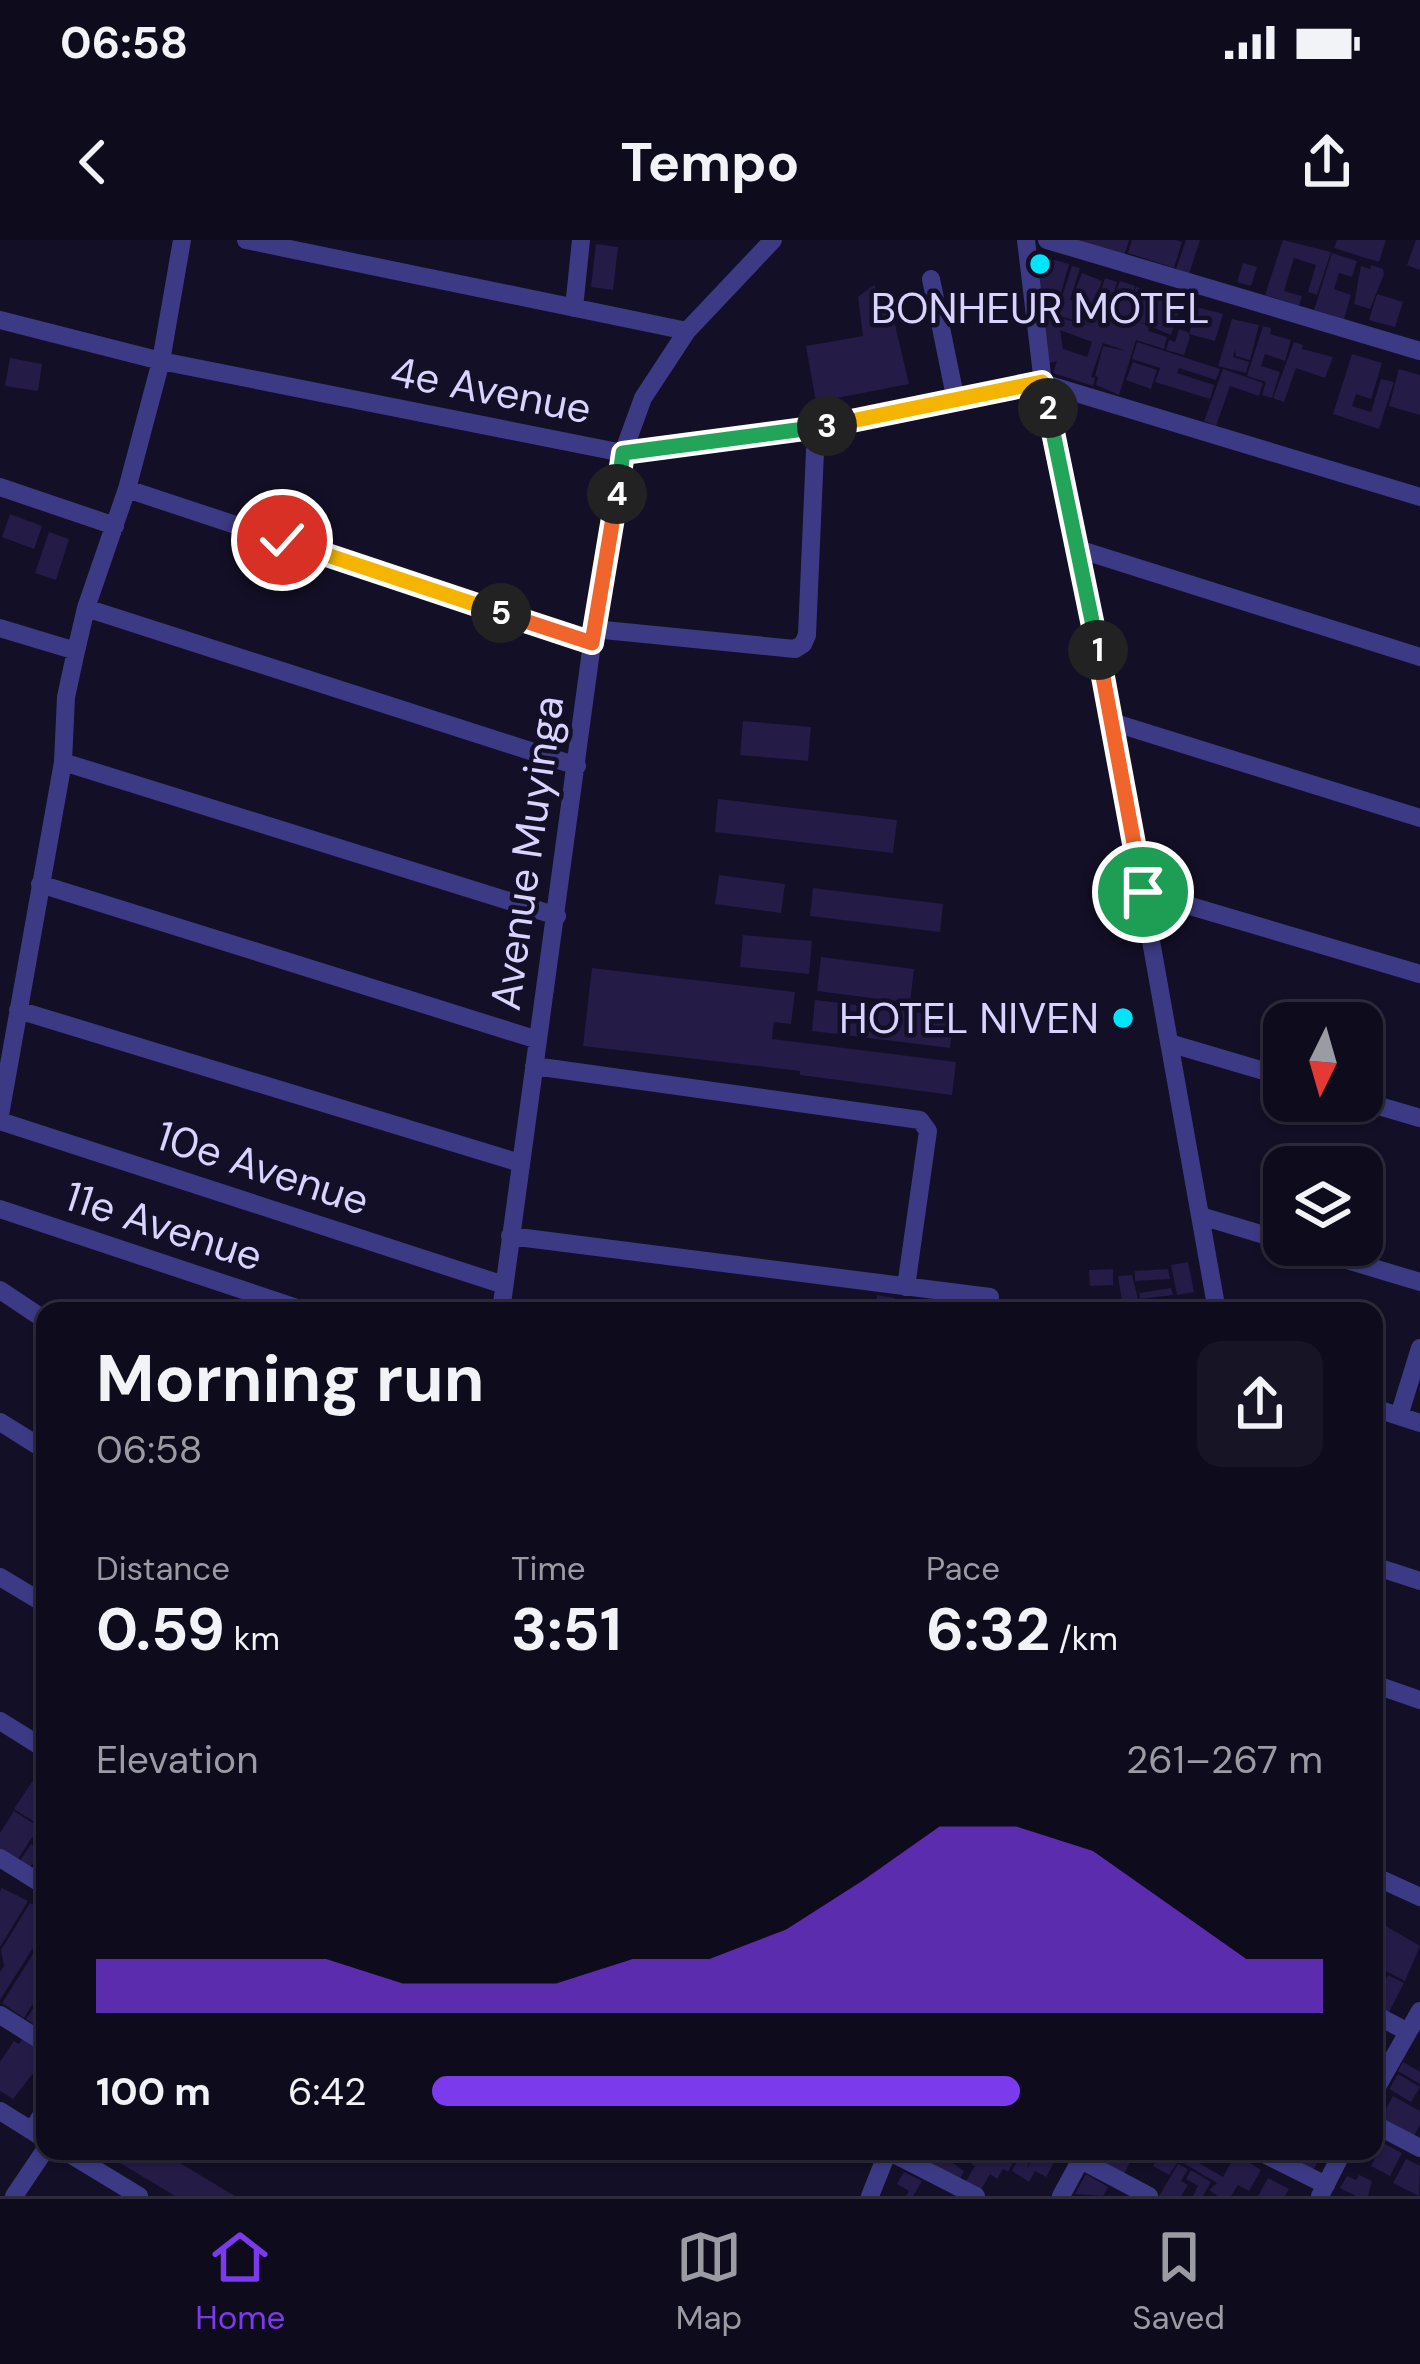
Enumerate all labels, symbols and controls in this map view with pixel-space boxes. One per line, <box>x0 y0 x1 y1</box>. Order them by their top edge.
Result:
text: 06:58 <box>60 13 188 72</box>
text: Tempo <box>620 127 800 198</box>
icon: back <box>60 129 126 195</box>
icon: share <box>1294 129 1360 195</box>
marker: BONHEUR MOTEL <box>1027 251 1053 277</box>
place label: BONHEUR MOTEL <box>871 281 1209 336</box>
street label: 4e Avenue <box>386 344 596 436</box>
pin: 2 <box>1018 378 1078 438</box>
text: 2 <box>1038 386 1058 429</box>
pin: 3 <box>797 396 857 456</box>
text: 3 <box>817 404 837 447</box>
pin: 4 <box>587 464 647 524</box>
text: 4 <box>606 472 628 515</box>
pin <box>231 489 333 591</box>
icon: check <box>249 507 315 573</box>
pin: 5 <box>471 583 531 643</box>
text: 5 <box>491 591 511 634</box>
pin: 1 <box>1068 620 1128 680</box>
text: 1 <box>1092 628 1104 671</box>
street label: Avenue Muyinga <box>478 692 576 1014</box>
pin <box>1092 841 1194 943</box>
icon: arrive <box>1110 859 1176 925</box>
place label: HOTEL NIVEN <box>839 991 1099 1046</box>
north arrow <box>1263 1002 1383 1122</box>
map controls <box>1263 1002 1383 1266</box>
marker: HOTEL NIVEN <box>1110 1005 1136 1031</box>
street label: 10e Avenue <box>150 1108 376 1228</box>
button: layers <box>1263 1146 1383 1266</box>
street label: 11e Avenue <box>59 1168 269 1284</box>
text: Morning run <box>96 1336 484 1421</box>
button: share <box>1197 1341 1323 1467</box>
text: 06:58 <box>96 1424 203 1475</box>
text: Distance <box>96 1547 230 1590</box>
text: Time <box>511 1547 586 1590</box>
text: Pace <box>926 1547 1000 1590</box>
text: 0.59 <box>96 1590 225 1669</box>
text: 3:51 <box>511 1590 622 1669</box>
text: 6:32 <box>926 1590 1050 1669</box>
text: km <box>225 1617 280 1660</box>
text: /km <box>1050 1617 1118 1660</box>
text: Elevation <box>96 1734 259 1785</box>
text: 261–267 m <box>1126 1734 1323 1785</box>
text: 100 m <box>96 2066 211 2117</box>
text: 6:42 <box>288 2066 367 2117</box>
tab: Home <box>195 2224 285 2339</box>
tab: Map <box>676 2224 742 2339</box>
tab: Saved <box>1132 2224 1225 2339</box>

